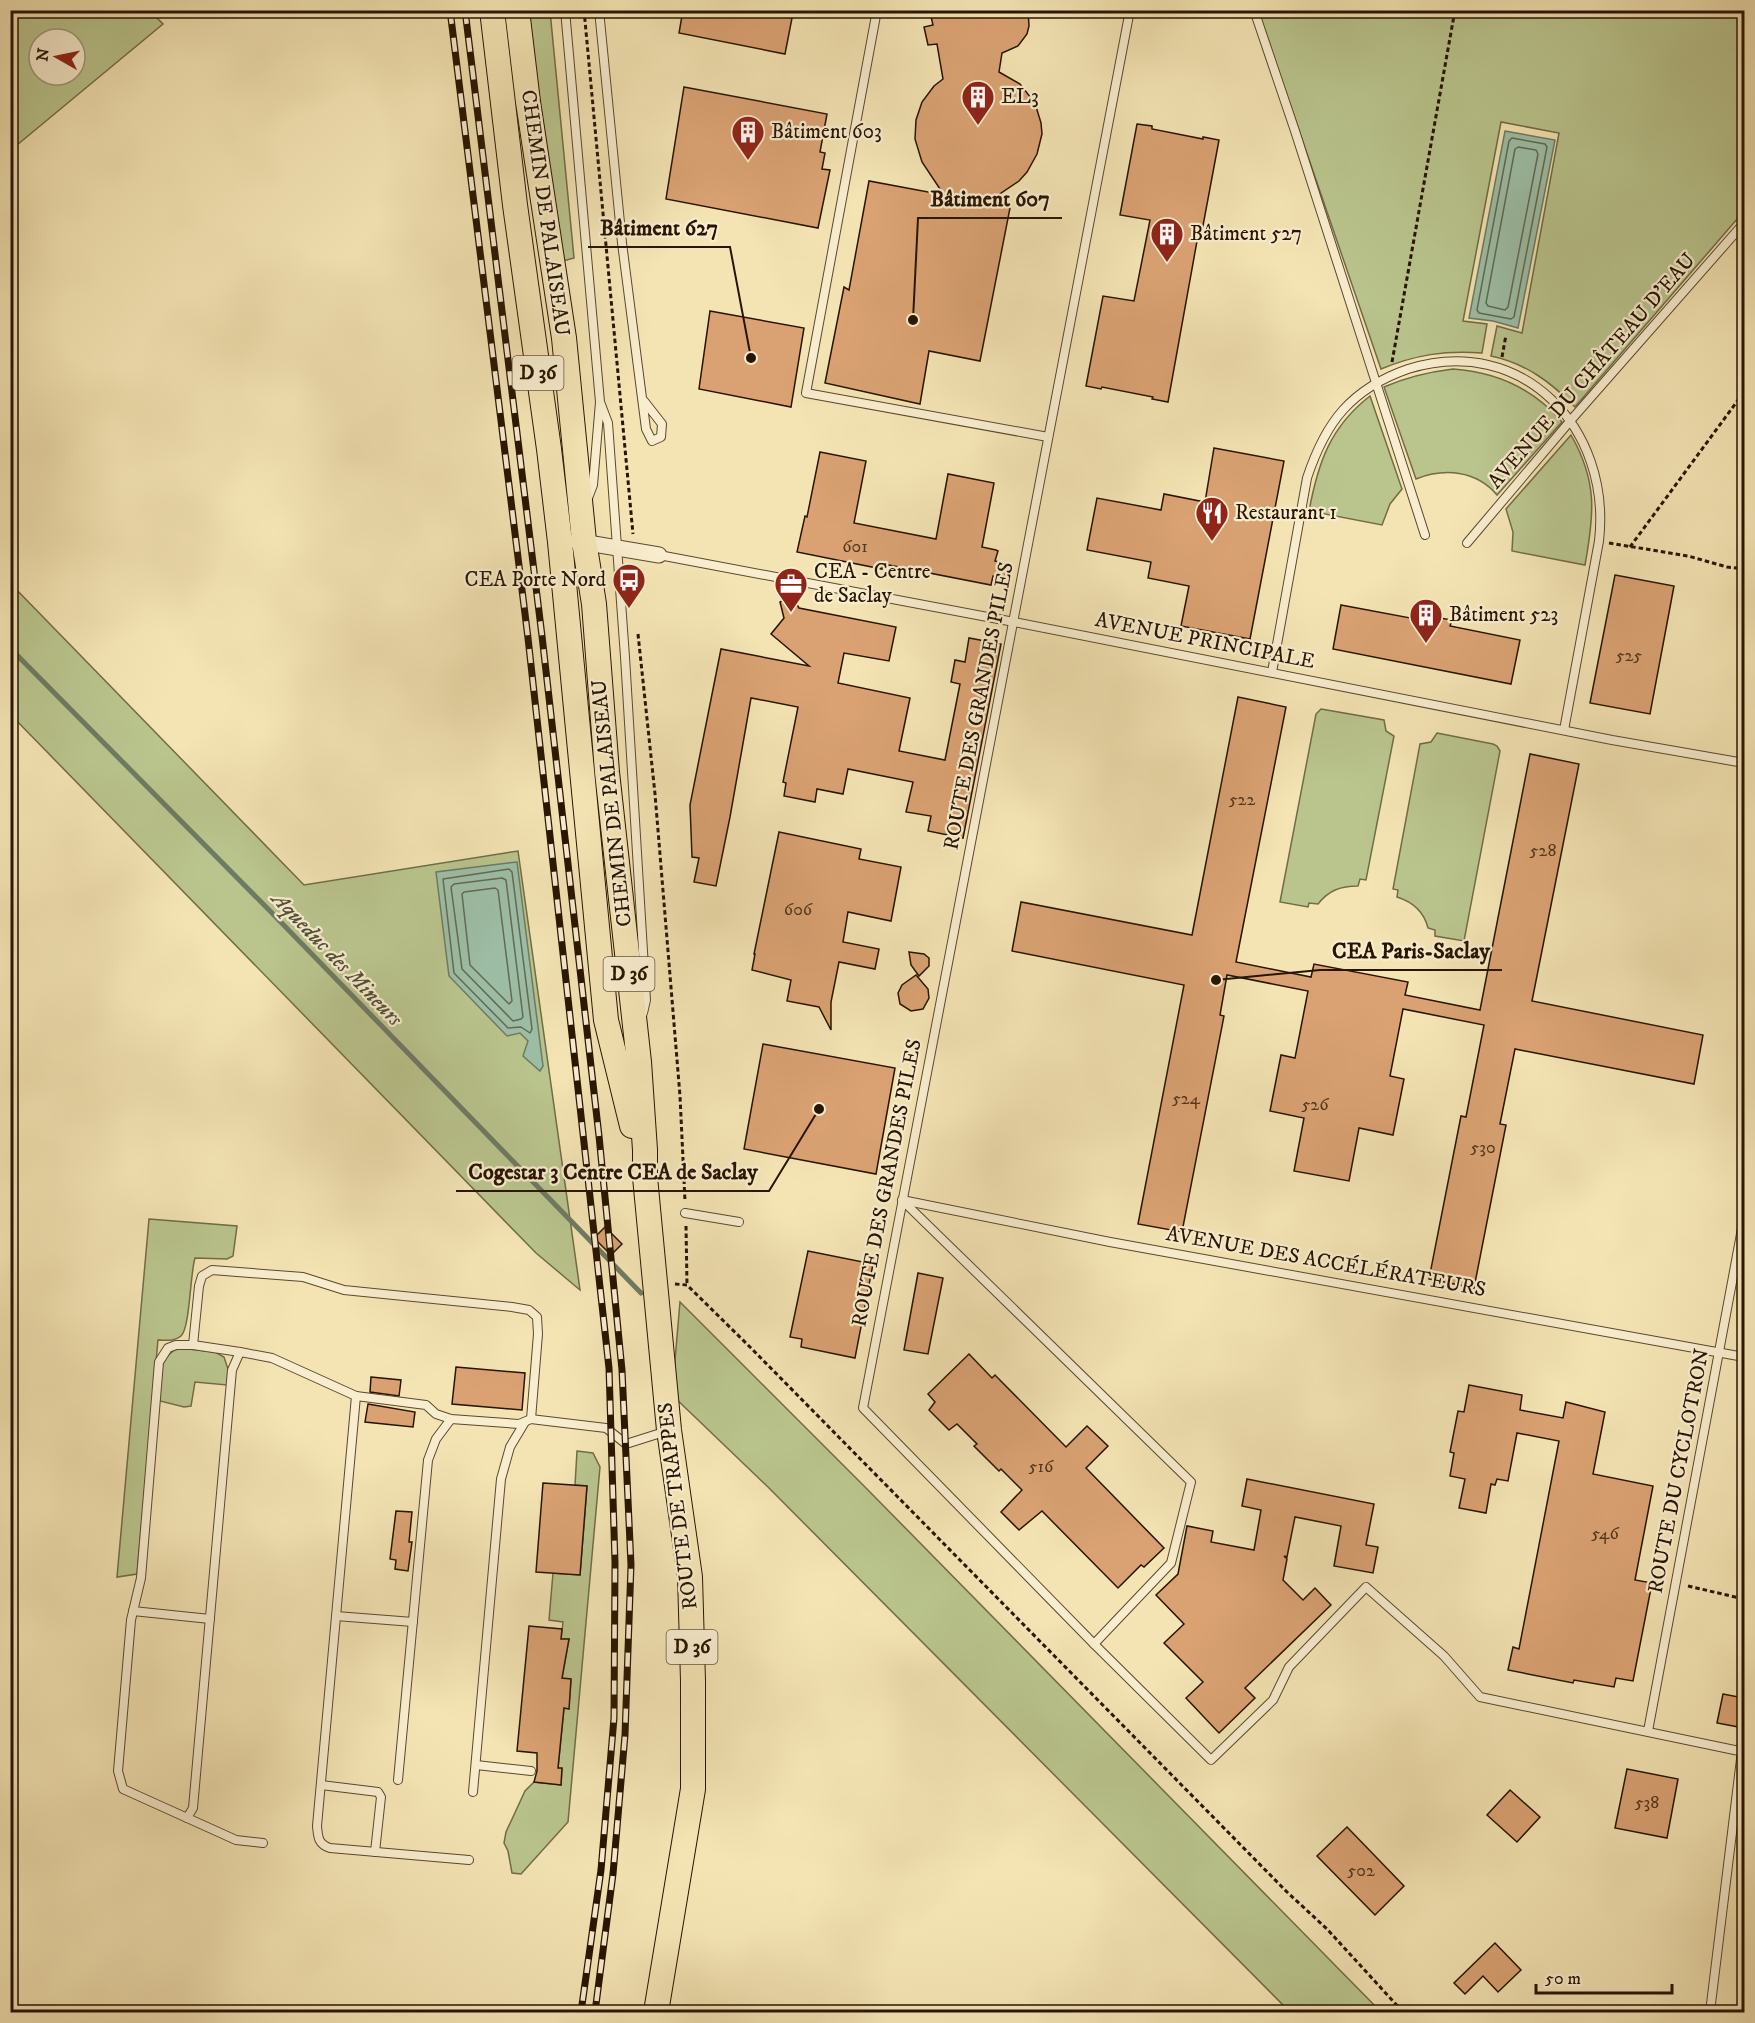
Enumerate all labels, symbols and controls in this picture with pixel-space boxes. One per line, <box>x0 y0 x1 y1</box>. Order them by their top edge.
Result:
north arrow <box>27 27 87 87</box>
text: N <box>32 47 54 63</box>
building icon: EL3 <box>960 79 996 126</box>
place label: EL3 <box>1001 84 1039 110</box>
street label: CHEMIN DE PALAISEAU <box>515 88 575 338</box>
building icon: Bâtiment 603 <box>730 114 766 161</box>
place label: Bâtiment 603 <box>771 119 882 145</box>
callout: Bâtiment 607 <box>918 178 1062 218</box>
text: Bâtiment 607 <box>930 186 1050 213</box>
callout: Bâtiment 627 <box>588 207 730 247</box>
text: Bâtiment 627 <box>600 215 718 242</box>
building icon: Bâtiment 527 <box>1149 216 1185 263</box>
place label: Bâtiment 527 <box>1190 221 1302 247</box>
street label: AVENUE DU CHÂTEAU D'EAU <box>1481 246 1702 494</box>
road number: D 36 <box>512 356 564 390</box>
restaurant icon: Restaurant 1 <box>1194 495 1230 542</box>
place label: Restaurant 1 <box>1235 500 1337 526</box>
house number: 601 <box>842 536 868 558</box>
place label: CEA - Centre de Saclay <box>814 559 931 609</box>
street label: ROUTE DES GRANDES PILES <box>938 560 1020 852</box>
bus stop icon: CEA Porte Nord <box>611 562 647 609</box>
office icon: CEA - Centre de Saclay <box>773 566 809 613</box>
place label: CEA Porte Nord <box>464 567 607 593</box>
building icon: Bâtiment 523 <box>1408 597 1444 644</box>
place label: Bâtiment 523 <box>1449 602 1558 628</box>
street label: AVENUE PRINCIPALE <box>1093 607 1317 675</box>
house number: 525 <box>1616 645 1642 667</box>
street label: CHEMIN DE PALAISEAU <box>586 678 638 928</box>
house number: 522 <box>1229 789 1255 811</box>
house number: 528 <box>1530 840 1556 862</box>
water label: Aqueduc des Mineurs <box>263 884 409 1034</box>
house number: 606 <box>784 899 813 921</box>
callout: CEA Paris-Saclay <box>1320 930 1502 970</box>
text: CEA Paris-Saclay <box>1332 938 1490 965</box>
road number: D 36 <box>604 957 654 991</box>
street label: ROUTE DES GRANDES PILES <box>846 1037 928 1329</box>
house number: 524 <box>1172 1088 1201 1110</box>
house number: 526 <box>1301 1094 1329 1116</box>
house number: 530 <box>1470 1137 1496 1159</box>
callout: Cogestar 3 Centre CEA de Saclay <box>456 1151 769 1191</box>
text: Cogestar 3 Centre CEA de Saclay <box>468 1159 758 1186</box>
street label: AVENUE DES ACCÉLÉRATEURS <box>1164 1220 1488 1303</box>
street label: ROUTE DU CYCLOTRON <box>1643 1346 1715 1596</box>
street label: ROUTE DE TRAPPES <box>652 1401 704 1611</box>
house number: 516 <box>1029 1456 1054 1478</box>
house number: 546 <box>1591 1523 1619 1545</box>
road number: D 36 <box>666 1630 718 1664</box>
house number: 538 <box>1635 1792 1659 1814</box>
house number: 502 <box>1347 1860 1375 1882</box>
scale bar <box>1536 1957 1672 1995</box>
text: 50 m <box>1545 1968 1581 1990</box>

